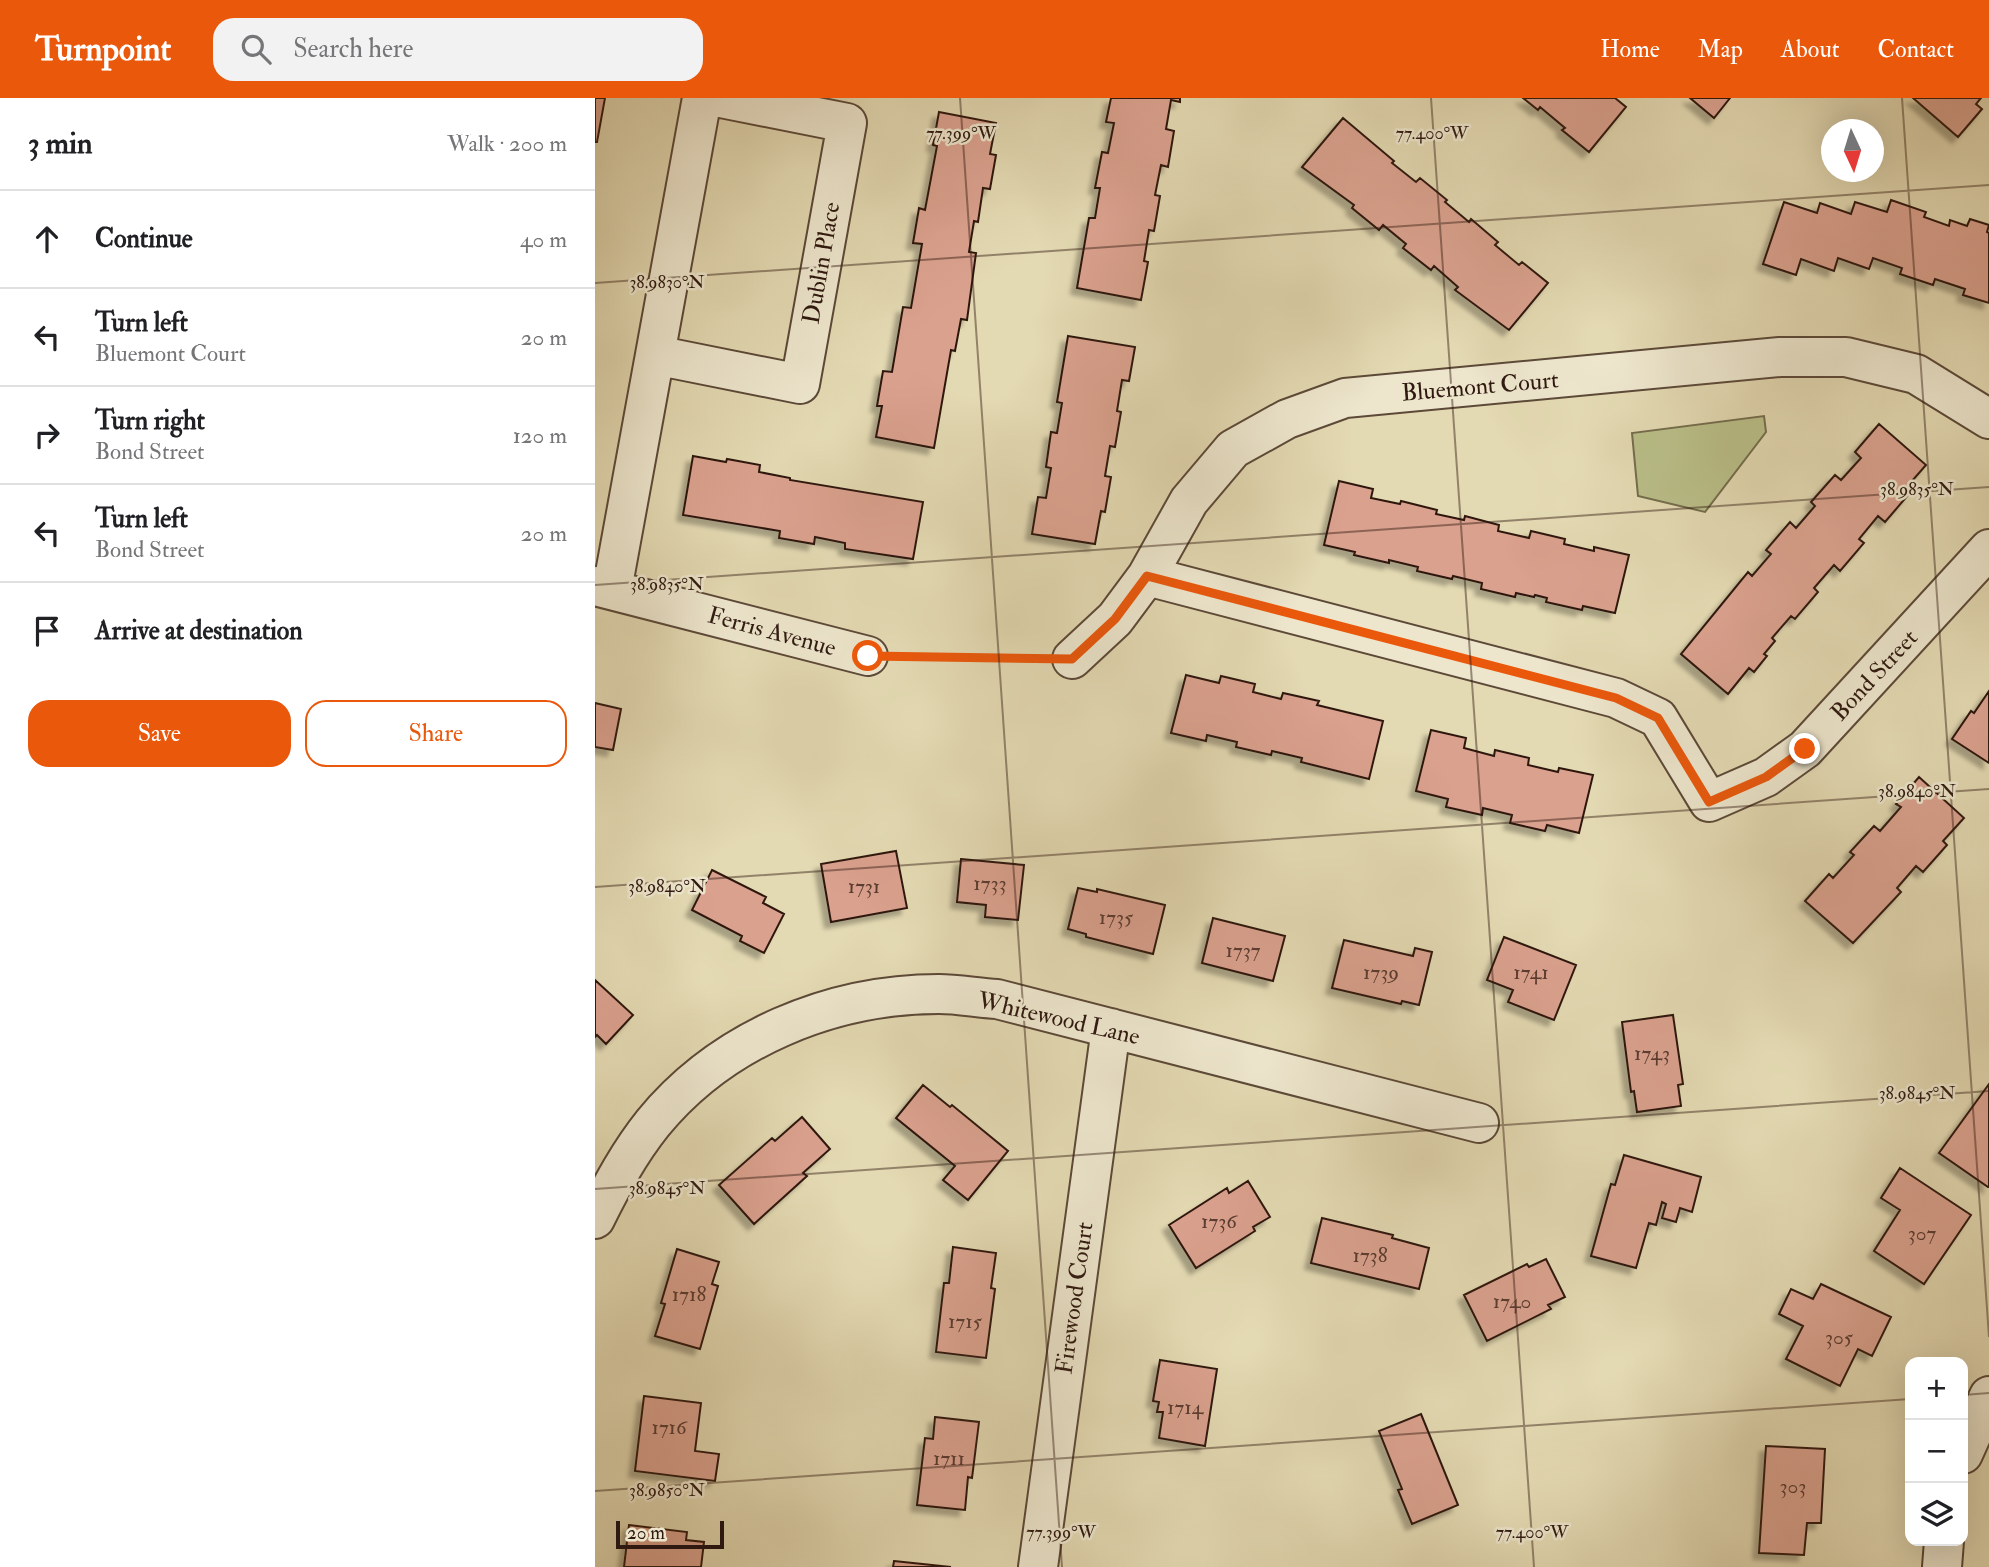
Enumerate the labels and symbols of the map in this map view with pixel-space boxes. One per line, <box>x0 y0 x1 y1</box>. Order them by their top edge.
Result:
north arrow <box>1821 119 1884 182</box>
text: 77.399°W <box>926 122 996 145</box>
text: 77.400°W <box>1396 122 1469 145</box>
street label: Dublin Place <box>796 200 847 326</box>
text: 38.9830°N <box>629 271 705 294</box>
street label: Bluemont Court <box>1400 364 1560 409</box>
text: 38.9835°N <box>1880 478 1954 501</box>
text: 38.9835°N <box>630 573 704 596</box>
street label: Ferris Avenue <box>704 599 839 663</box>
street label: Bond Street <box>1824 623 1925 728</box>
route start <box>852 640 883 671</box>
route end <box>1789 733 1820 764</box>
text: 38.9840°N <box>1878 780 1956 803</box>
house number: 1733 <box>973 870 1007 897</box>
house number: 1731 <box>848 873 880 900</box>
text: 38.9840°N <box>628 875 706 898</box>
house number: 1735 <box>1099 904 1134 931</box>
house number: 1737 <box>1226 937 1261 964</box>
house number: 1739 <box>1363 959 1399 986</box>
house number: 1741 <box>1513 959 1549 986</box>
street label: Whitewood Lane <box>974 985 1143 1052</box>
house number: 1743 <box>1634 1040 1670 1067</box>
text: 38.9845°N <box>1879 1082 1955 1105</box>
text: 38.9845°N <box>629 1177 705 1200</box>
house number: 1736 <box>1201 1208 1238 1235</box>
street label: Firewood Court <box>1048 1220 1101 1376</box>
house number: 307 <box>1908 1220 1937 1247</box>
house number: 1738 <box>1352 1242 1388 1269</box>
house number: 1718 <box>672 1281 706 1308</box>
house number: 1740 <box>1493 1288 1531 1315</box>
house number: 1715 <box>948 1308 983 1335</box>
house number: 305 <box>1825 1324 1854 1351</box>
house number: 1714 <box>1167 1394 1205 1421</box>
house number: 1716 <box>651 1414 688 1441</box>
house number: 1711 <box>933 1445 965 1472</box>
house number: 303 <box>1780 1473 1806 1500</box>
text: 38.9850°N <box>629 1479 705 1502</box>
scale bar <box>616 1518 725 1550</box>
text: 77.399°W <box>1026 1521 1096 1544</box>
text: 77.400°W <box>1496 1521 1569 1544</box>

